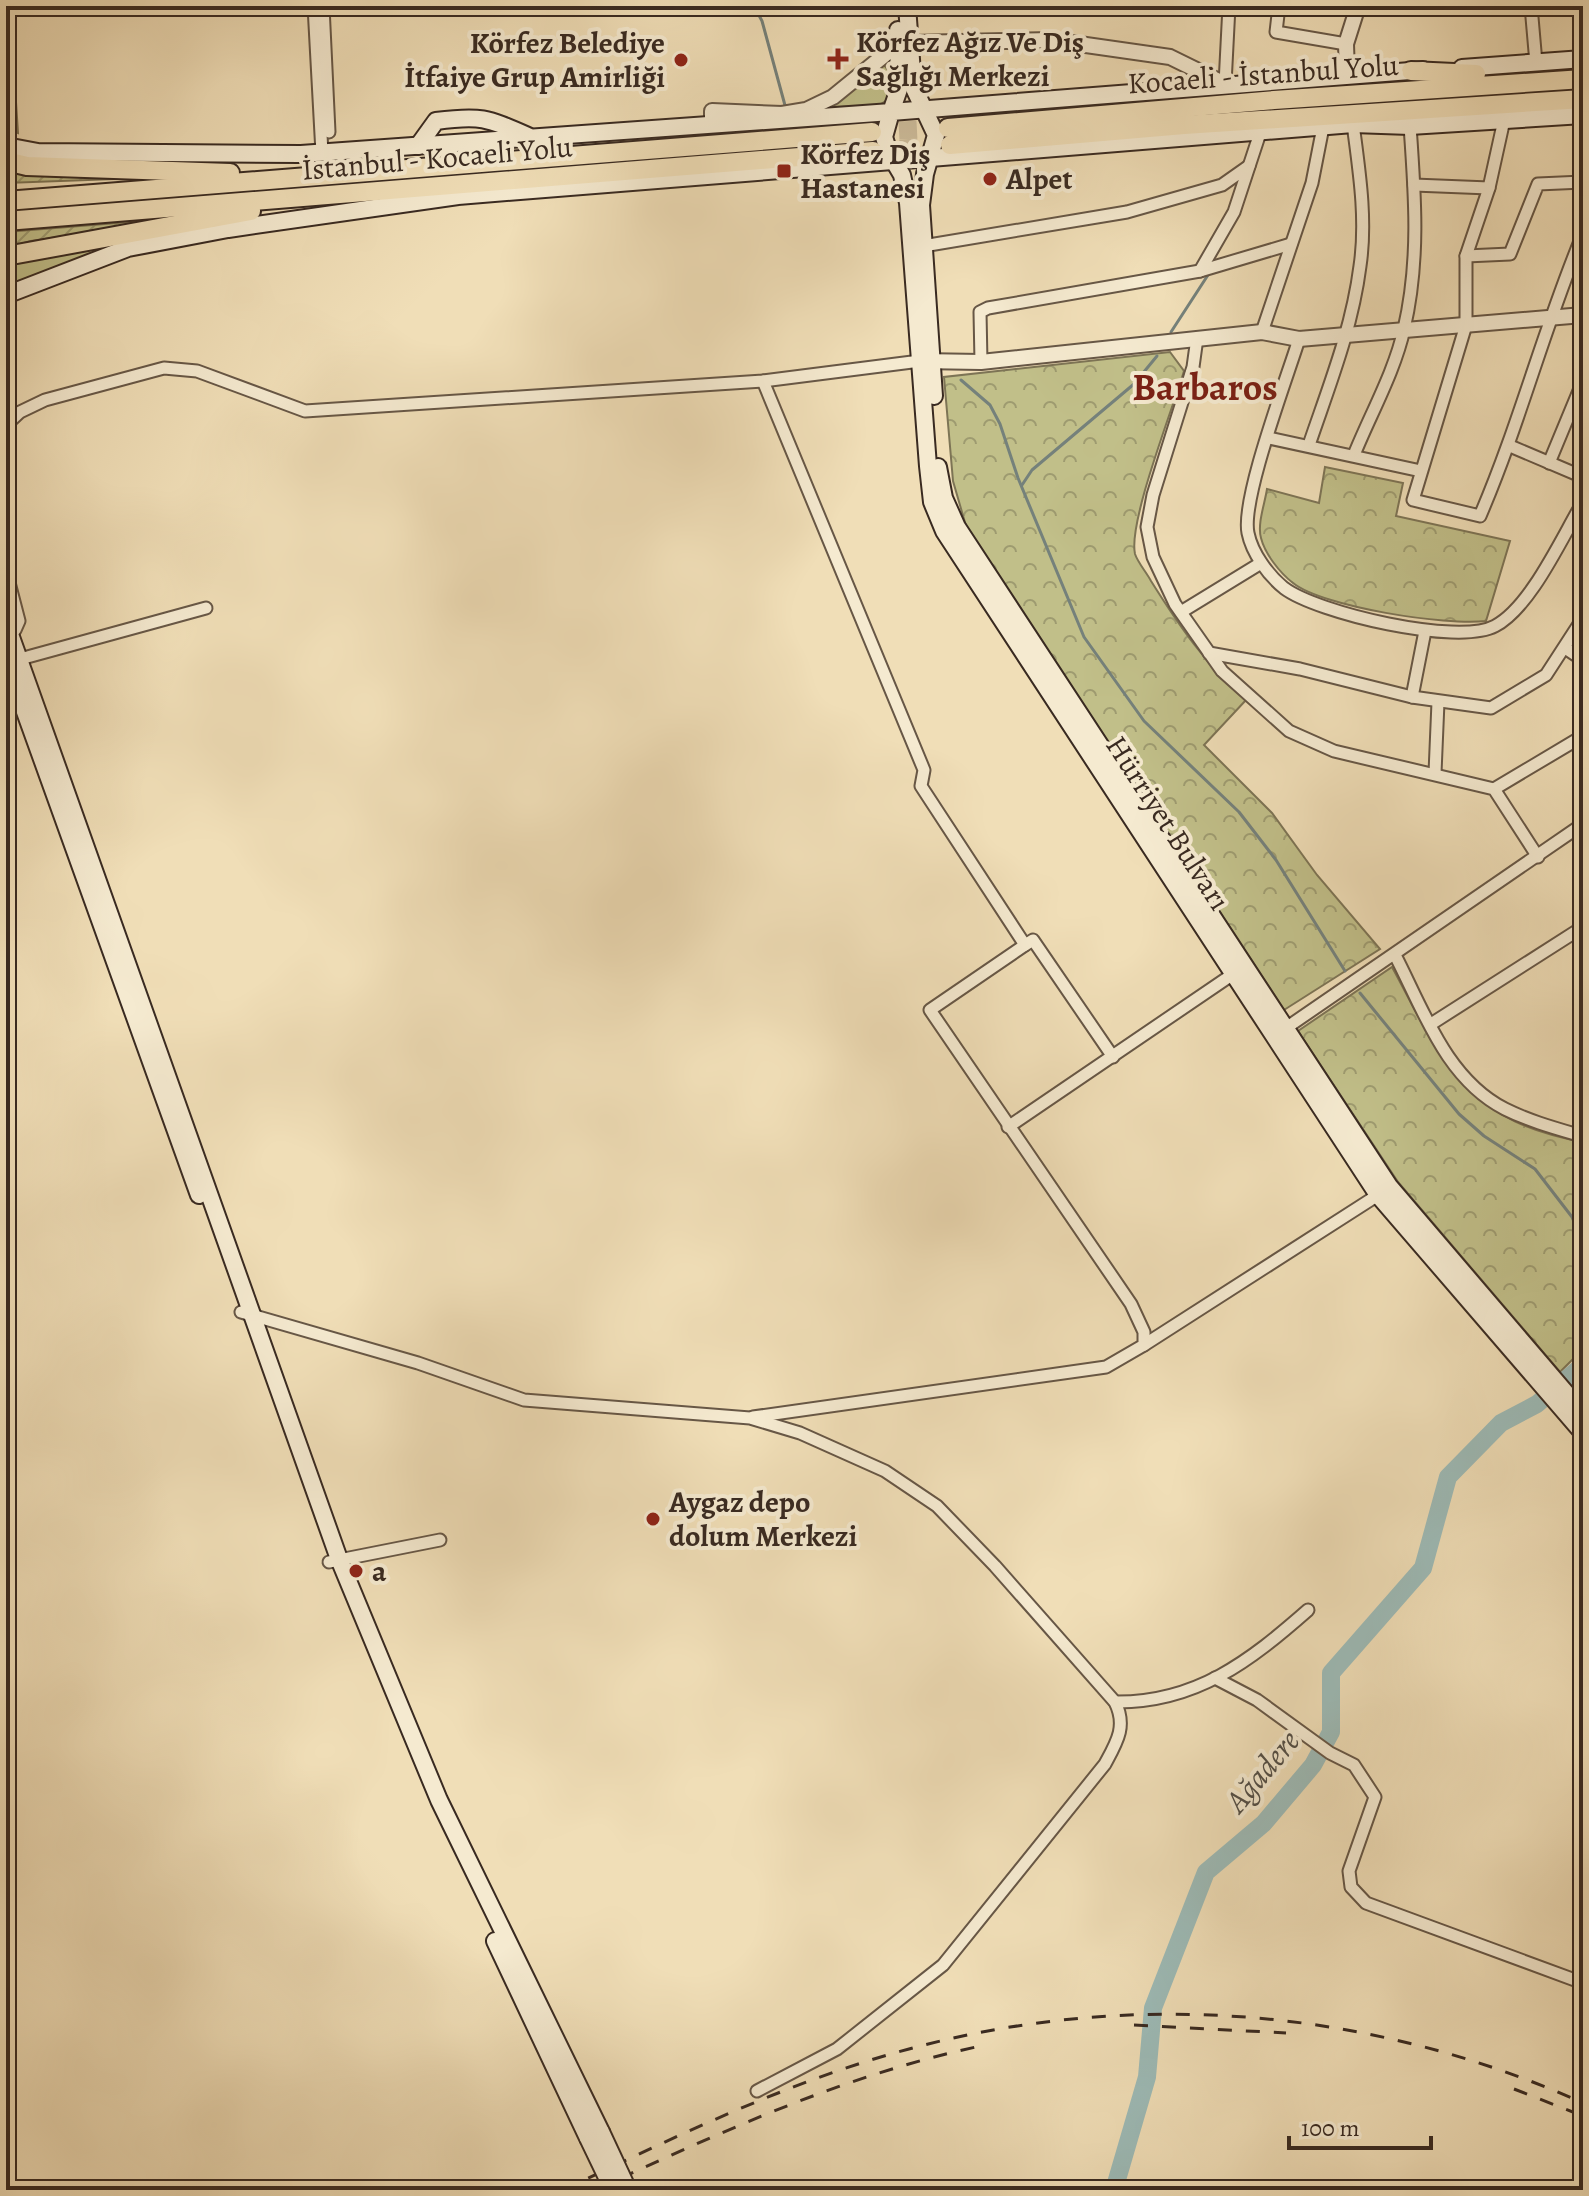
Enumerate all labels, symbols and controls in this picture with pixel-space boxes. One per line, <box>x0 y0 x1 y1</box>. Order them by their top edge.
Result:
place label: Körfez Ağız Ve Diş Sağlığı Merkezi <box>856 22 1084 96</box>
place label: Körfez Belediye İtfaiye Grup Amirliği <box>404 23 665 97</box>
street label: Kocaeli - İstanbul Yolu <box>1126 45 1401 103</box>
marker: Körfez Ağız Ve Diş Sağlığı Merkezi <box>827 48 849 70</box>
marker: Körfez Belediye İtfaiye Grup Amirliği <box>672 51 690 69</box>
street label: İstanbul - Kocaeli Yolu <box>300 126 575 190</box>
place label: Körfez Diş Hastanesi <box>800 134 931 208</box>
place label: Alpet <box>1005 159 1072 199</box>
marker: Körfez Diş Hastanesi <box>775 162 793 180</box>
marker: Alpet <box>981 170 999 188</box>
district label: Barbaros <box>1132 361 1278 413</box>
street label: Hürriyet Bulvarı <box>1097 728 1239 918</box>
place label: Aygaz depo dolum Merkezi <box>668 1482 858 1556</box>
marker: Aygaz depo dolum Merkezi <box>644 1510 662 1528</box>
place label: a <box>372 1551 387 1591</box>
marker: a <box>347 1562 365 1580</box>
water label: Ağadere <box>1213 1720 1309 1823</box>
scale bar <box>1289 2100 1431 2150</box>
text: 100 m <box>1301 2112 1360 2144</box>

